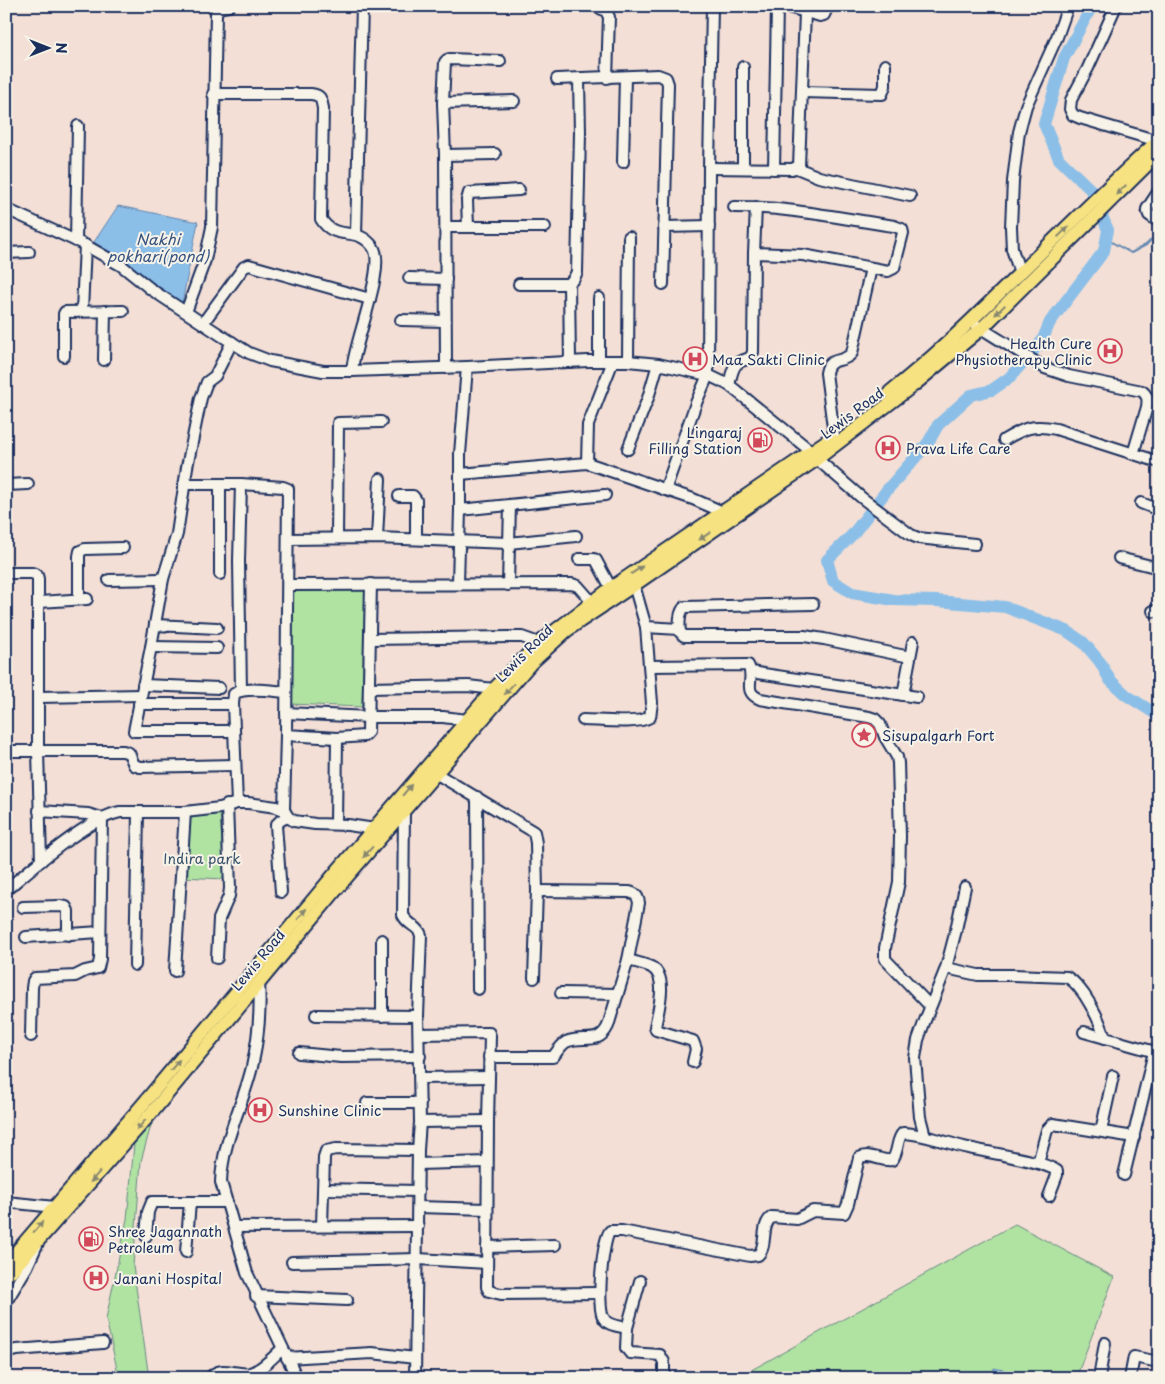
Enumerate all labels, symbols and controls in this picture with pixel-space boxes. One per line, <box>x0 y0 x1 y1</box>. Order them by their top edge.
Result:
north arrow <box>22 22 72 72</box>
text: N <box>51 42 72 54</box>
one-way arrow <box>1115 184 1127 196</box>
one-way arrow <box>1057 226 1069 238</box>
water label: Nakhi pokhari(pond) <box>107 227 210 267</box>
one-way arrow <box>994 303 1006 315</box>
place label: Health Cure Physiotherapy Clinic <box>955 333 1092 370</box>
hospital icon: Health Cure Physiotherapy Clinic <box>1097 338 1123 364</box>
hospital icon: Maa Sakti Clinic <box>682 346 708 372</box>
place label: Maa Sakti Clinic <box>712 349 825 370</box>
street label: Lewis Road <box>816 382 888 444</box>
place label: Lingaraj Filling Station <box>649 422 742 459</box>
fuel station icon: Lingaraj Filling Station <box>747 427 773 453</box>
hospital icon: Prava Life Care <box>875 435 901 461</box>
place label: Prava Life Care <box>906 438 1010 459</box>
one-way arrow <box>698 532 712 541</box>
one-way arrow <box>631 565 644 575</box>
street label: Lewis Road <box>490 619 558 687</box>
one-way arrow <box>503 683 514 696</box>
place icon: Sisupalgarh Fort <box>851 722 877 748</box>
place label: Sisupalgarh Fort <box>882 725 995 746</box>
one-way arrow <box>402 784 413 797</box>
one-way arrow <box>363 845 374 858</box>
park label: Indira park <box>163 848 241 869</box>
one-way arrow <box>296 907 307 920</box>
street label: Lewis Road <box>226 925 290 995</box>
one-way arrow <box>170 1059 181 1072</box>
hospital icon: Sunshine Clinic <box>247 1097 273 1123</box>
place label: Sunshine Clinic <box>278 1100 381 1121</box>
one-way arrow <box>135 1119 146 1132</box>
one-way arrow <box>90 1171 101 1184</box>
one-way arrow <box>32 1221 44 1233</box>
place label: Shree Jagannath Petroleum <box>108 1221 222 1258</box>
fuel station icon: Shree Jagannath Petroleum <box>78 1226 104 1252</box>
hospital icon: Janani Hospital <box>83 1265 109 1291</box>
place label: Janani Hospital <box>114 1268 222 1289</box>

